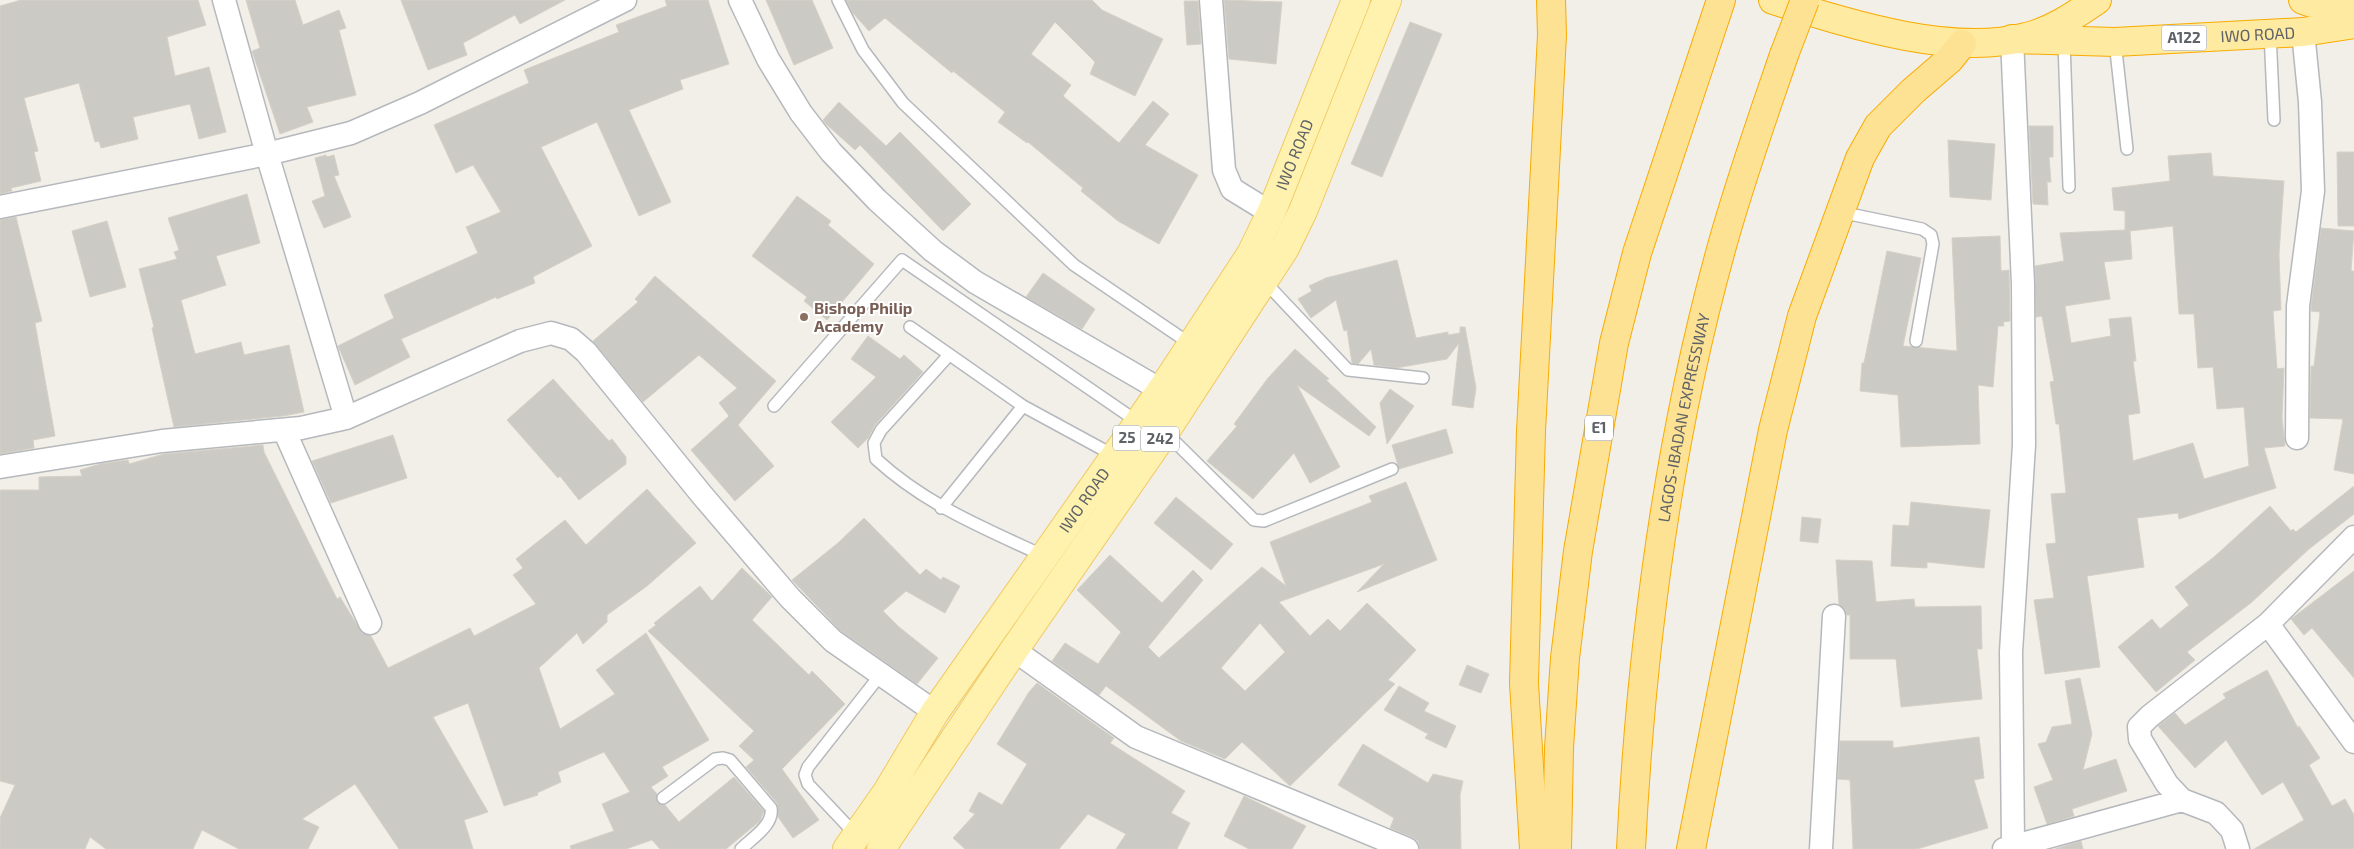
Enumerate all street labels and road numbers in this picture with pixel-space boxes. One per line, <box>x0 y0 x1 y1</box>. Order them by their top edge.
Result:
street label: IWO ROAD <box>2220 22 2296 45</box>
road number: A122 <box>2162 26 2206 50</box>
street label: IWO ROAD <box>1271 116 1317 193</box>
street label: LAGOS-IBADAN EXPRESSWAY <box>1654 311 1713 523</box>
road number: E1 <box>1585 416 1613 440</box>
road number: 25 <box>1113 426 1141 450</box>
road number: 242 <box>1141 426 1179 452</box>
street label: IWO ROAD <box>1054 464 1113 536</box>

